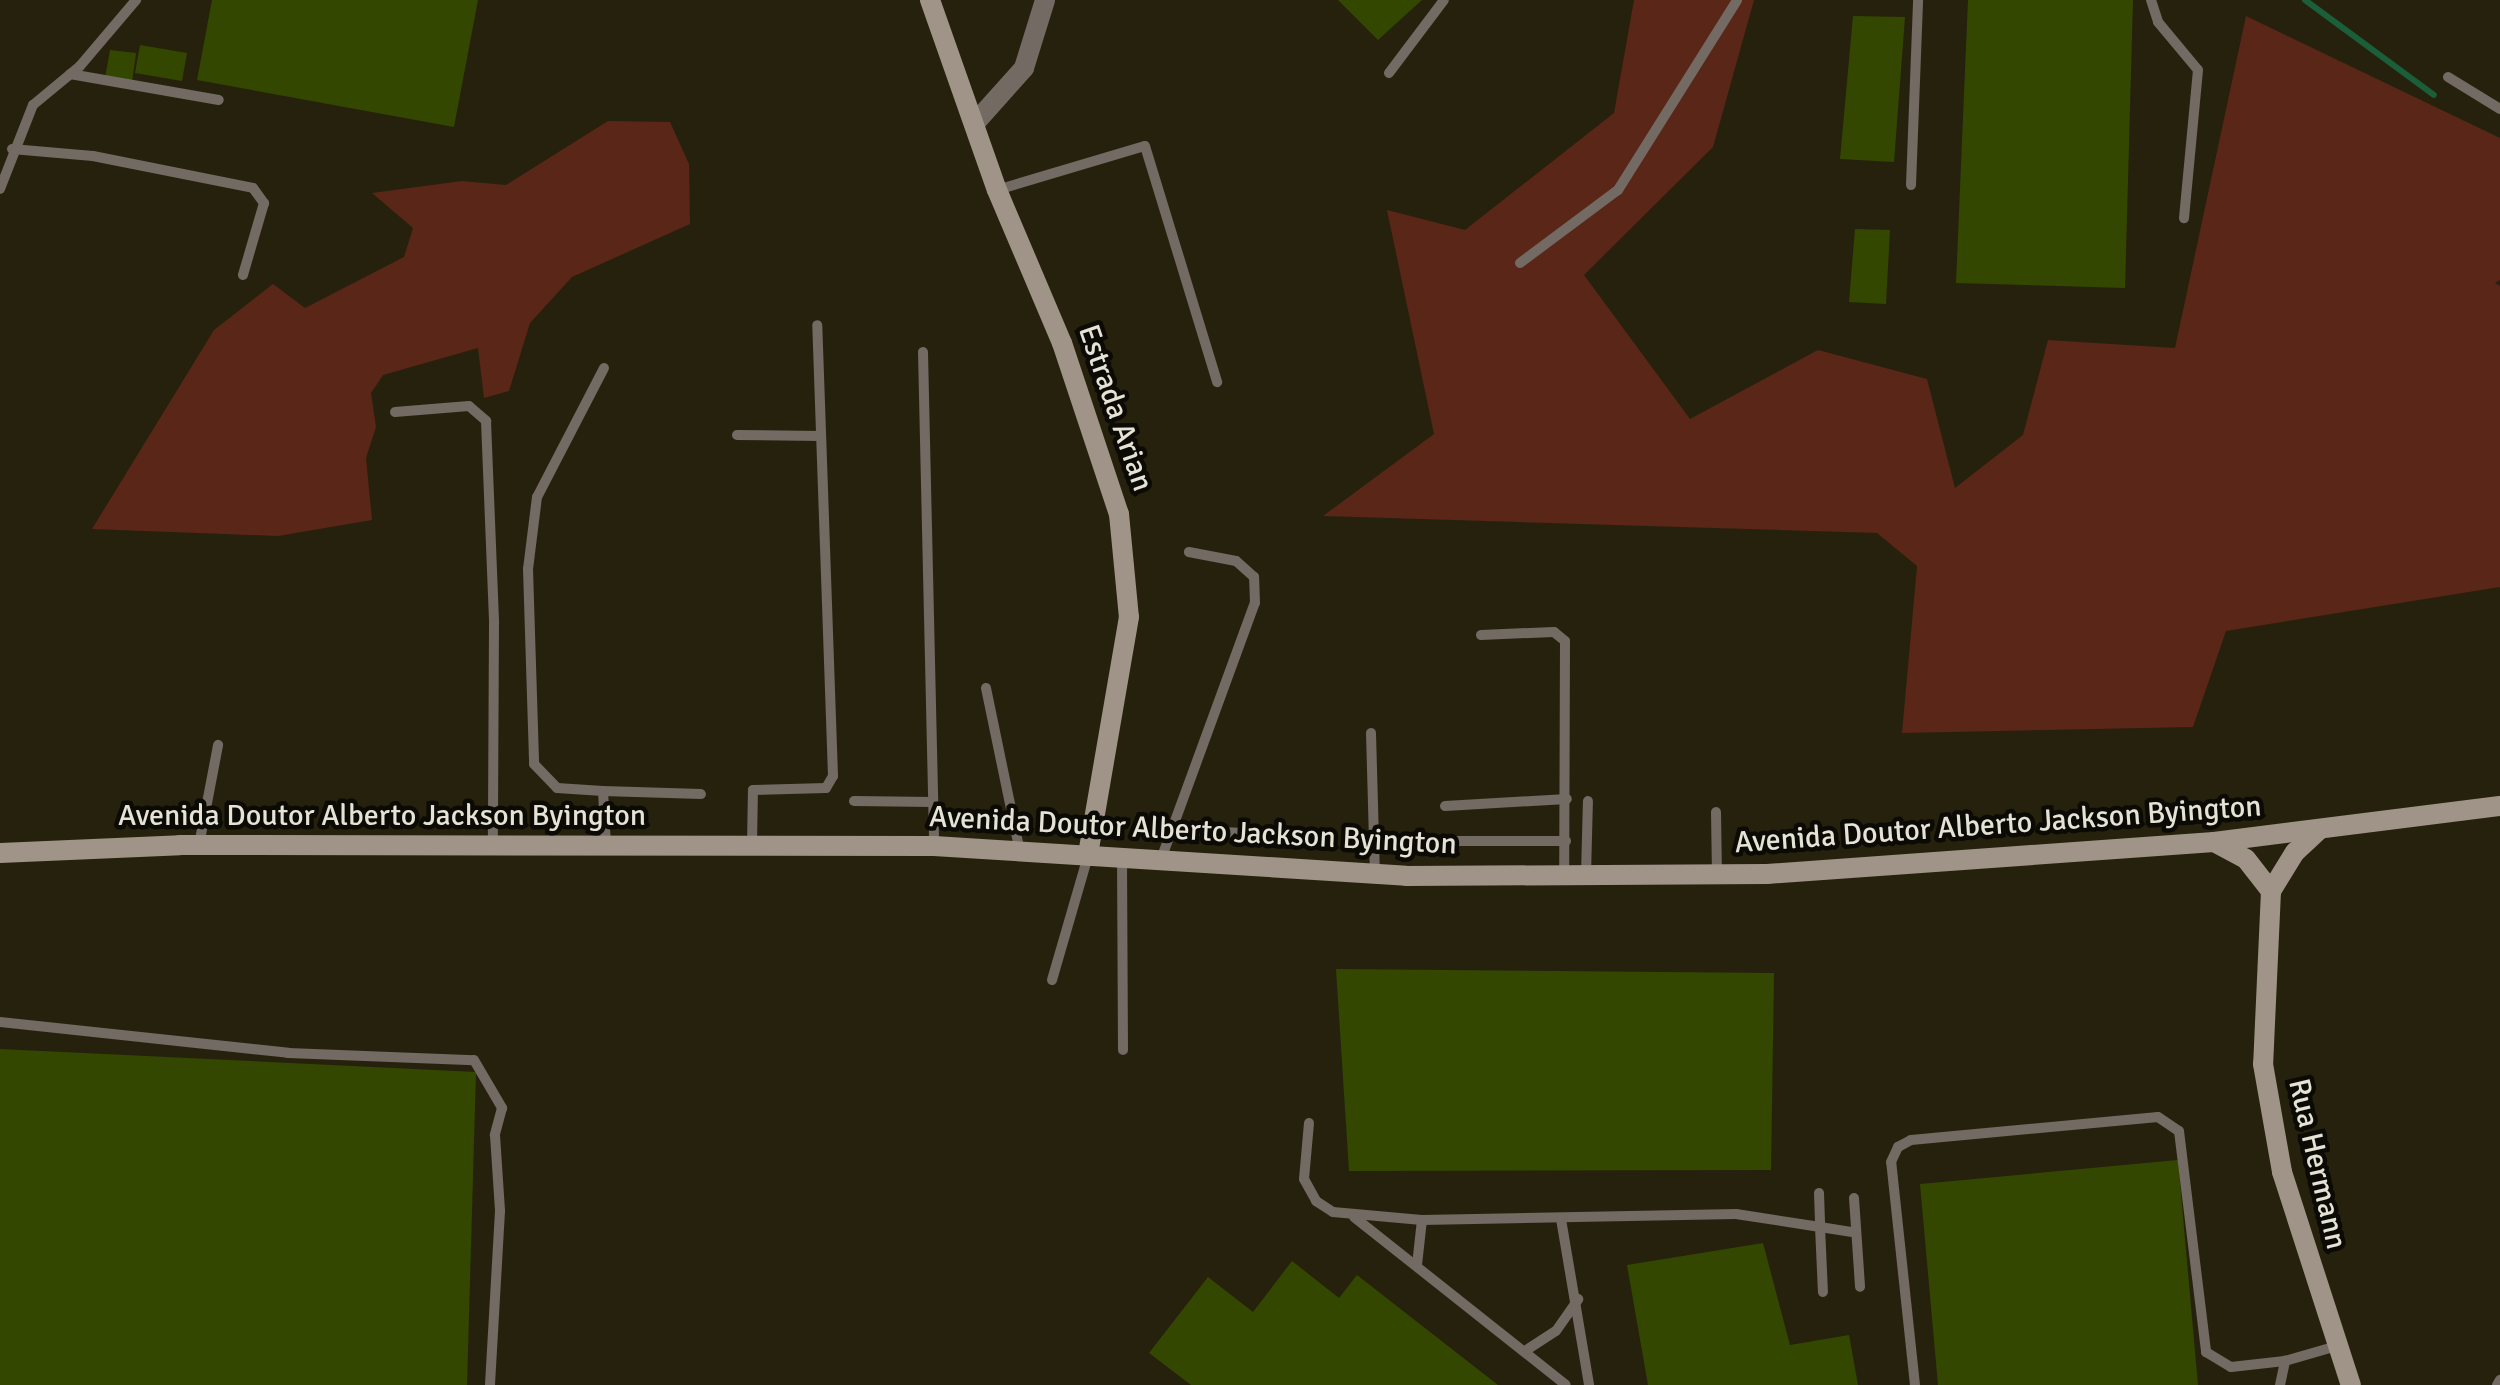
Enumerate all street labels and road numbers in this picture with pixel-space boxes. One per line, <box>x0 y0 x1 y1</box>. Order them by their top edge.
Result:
street label: Estrada Arian <box>1070 320 1160 496</box>
street label: Avenida Doutor Alberto Jackson Byington <box>1733 789 2263 861</box>
street label: Avenida Doutor Alberto Jackson Byington <box>118 798 646 834</box>
street label: Avenida Doutor Alberto Jackson Byington <box>928 799 1458 863</box>
street label: Rua Hermann <box>2280 1075 2354 1253</box>

